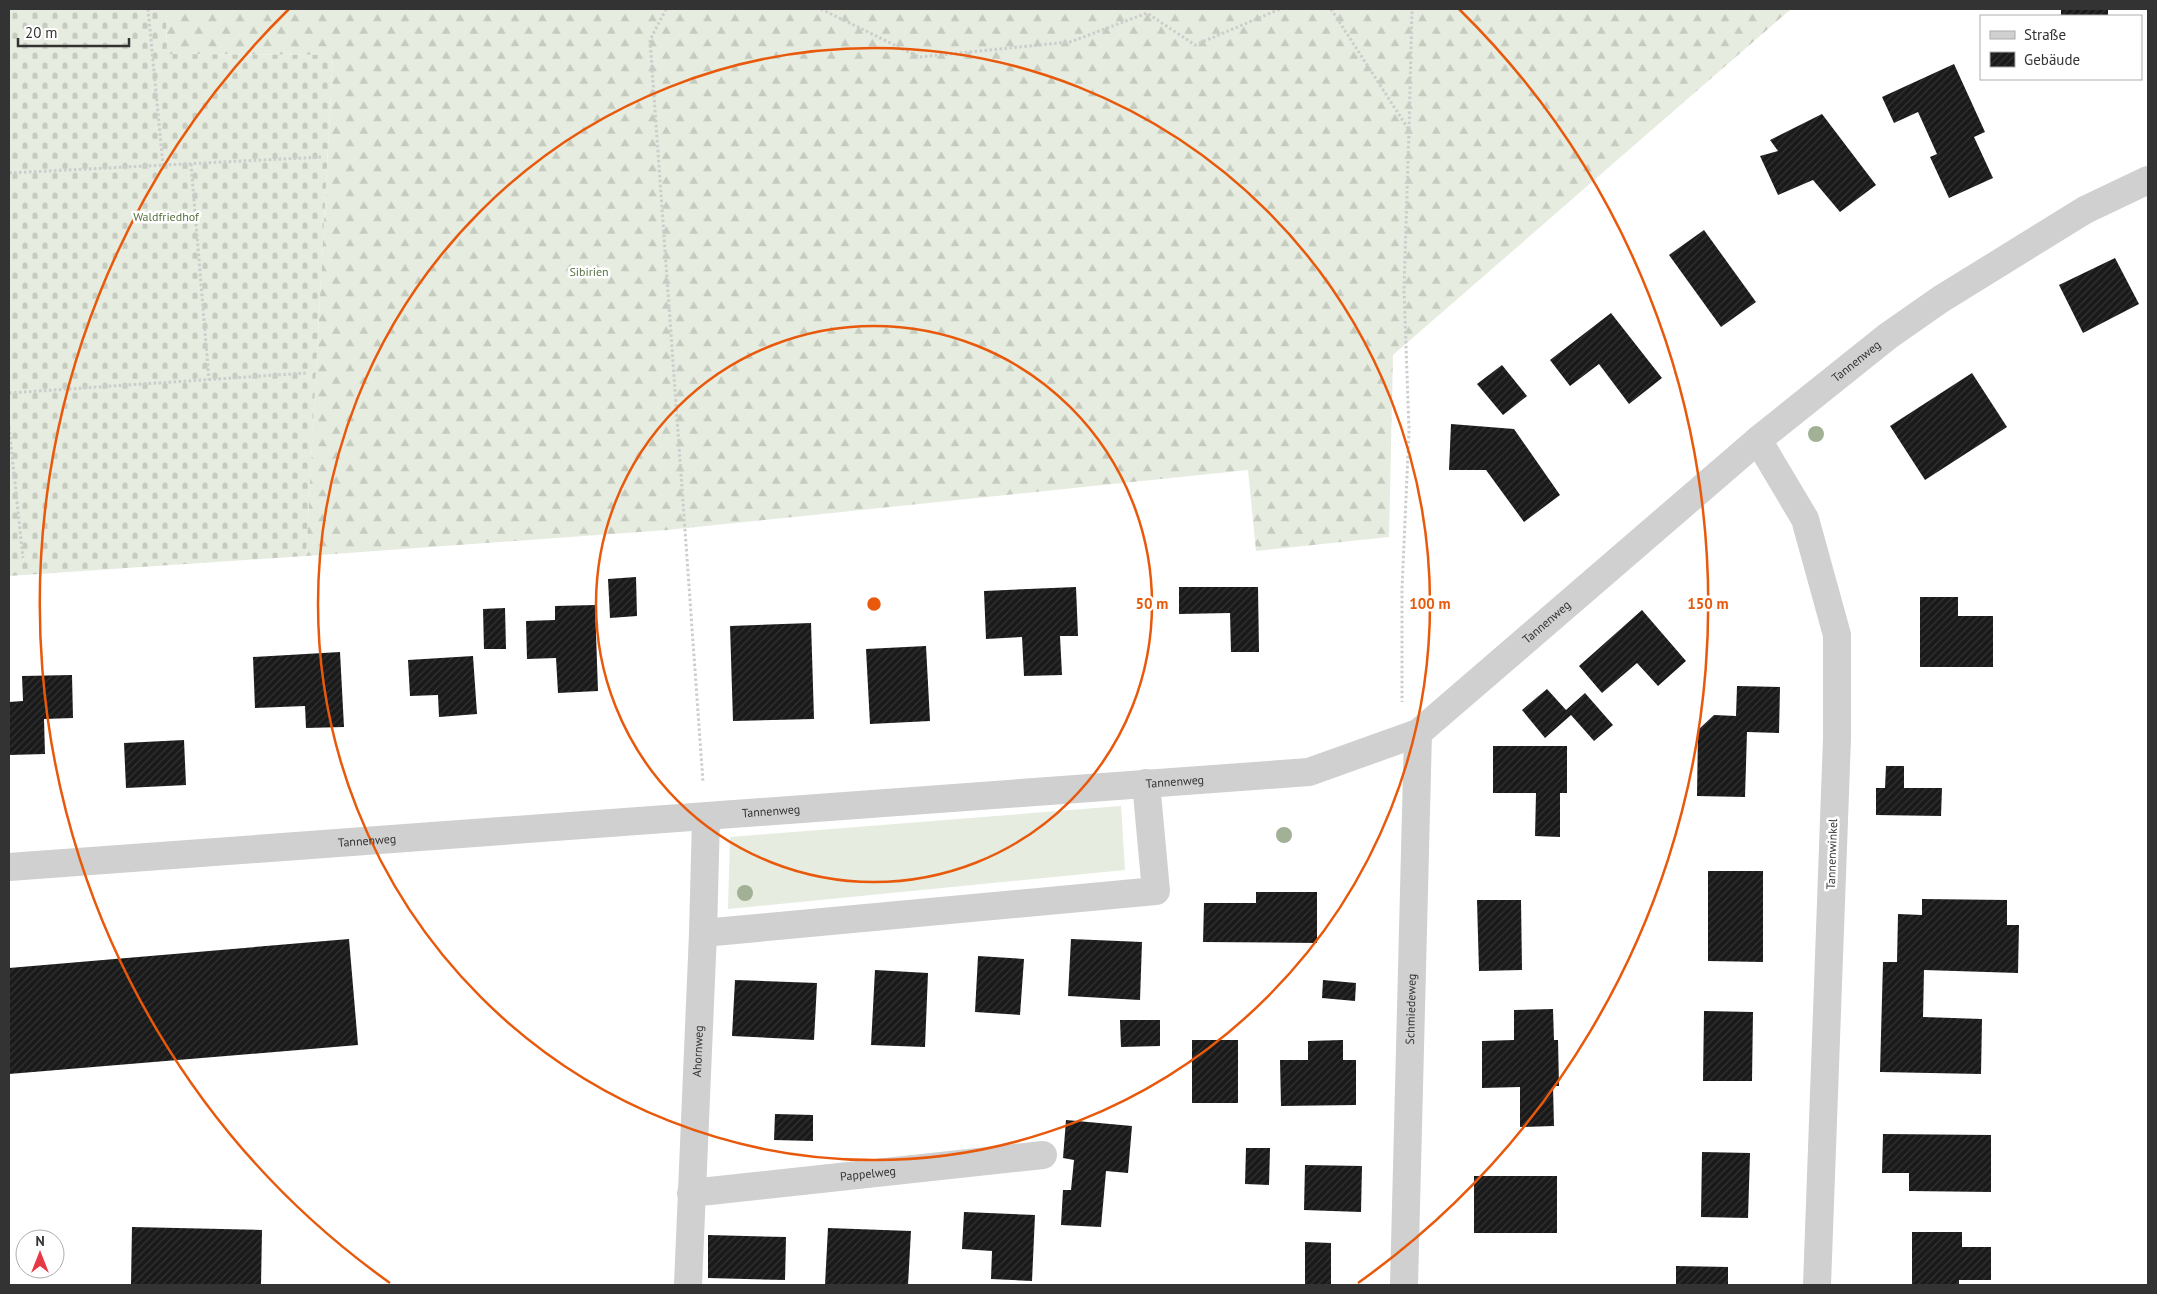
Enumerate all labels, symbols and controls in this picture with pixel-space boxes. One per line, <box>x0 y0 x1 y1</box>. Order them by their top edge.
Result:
scale bar <box>18 15 129 47</box>
legend <box>1980 15 2142 80</box>
text: 20 m <box>25 23 58 42</box>
text: Straße <box>2024 25 2066 44</box>
text: Gebäude <box>2024 50 2080 69</box>
park label: Waldfriedhof <box>133 209 200 224</box>
park label: Sibirien <box>569 264 609 279</box>
street label: Tannenweg <box>1829 337 1883 385</box>
text: 50 m <box>1136 594 1168 613</box>
text: 100 m <box>1409 594 1451 613</box>
text: 150 m <box>1687 594 1729 613</box>
centre of rings <box>865 595 883 613</box>
street label: Tannenweg <box>1519 597 1573 647</box>
street label: Tannenweg <box>1145 772 1204 791</box>
street label: Tannenweg <box>741 801 801 820</box>
street label: Tannenwinkel <box>1823 818 1840 890</box>
street label: Tannenweg <box>337 831 397 850</box>
street label: Schmiedeweg <box>1402 973 1419 1045</box>
street label: Ahornweg <box>689 1025 706 1077</box>
street label: Pappelweg <box>839 1163 897 1184</box>
north arrow <box>15 1229 65 1279</box>
text: N <box>35 1232 45 1250</box>

